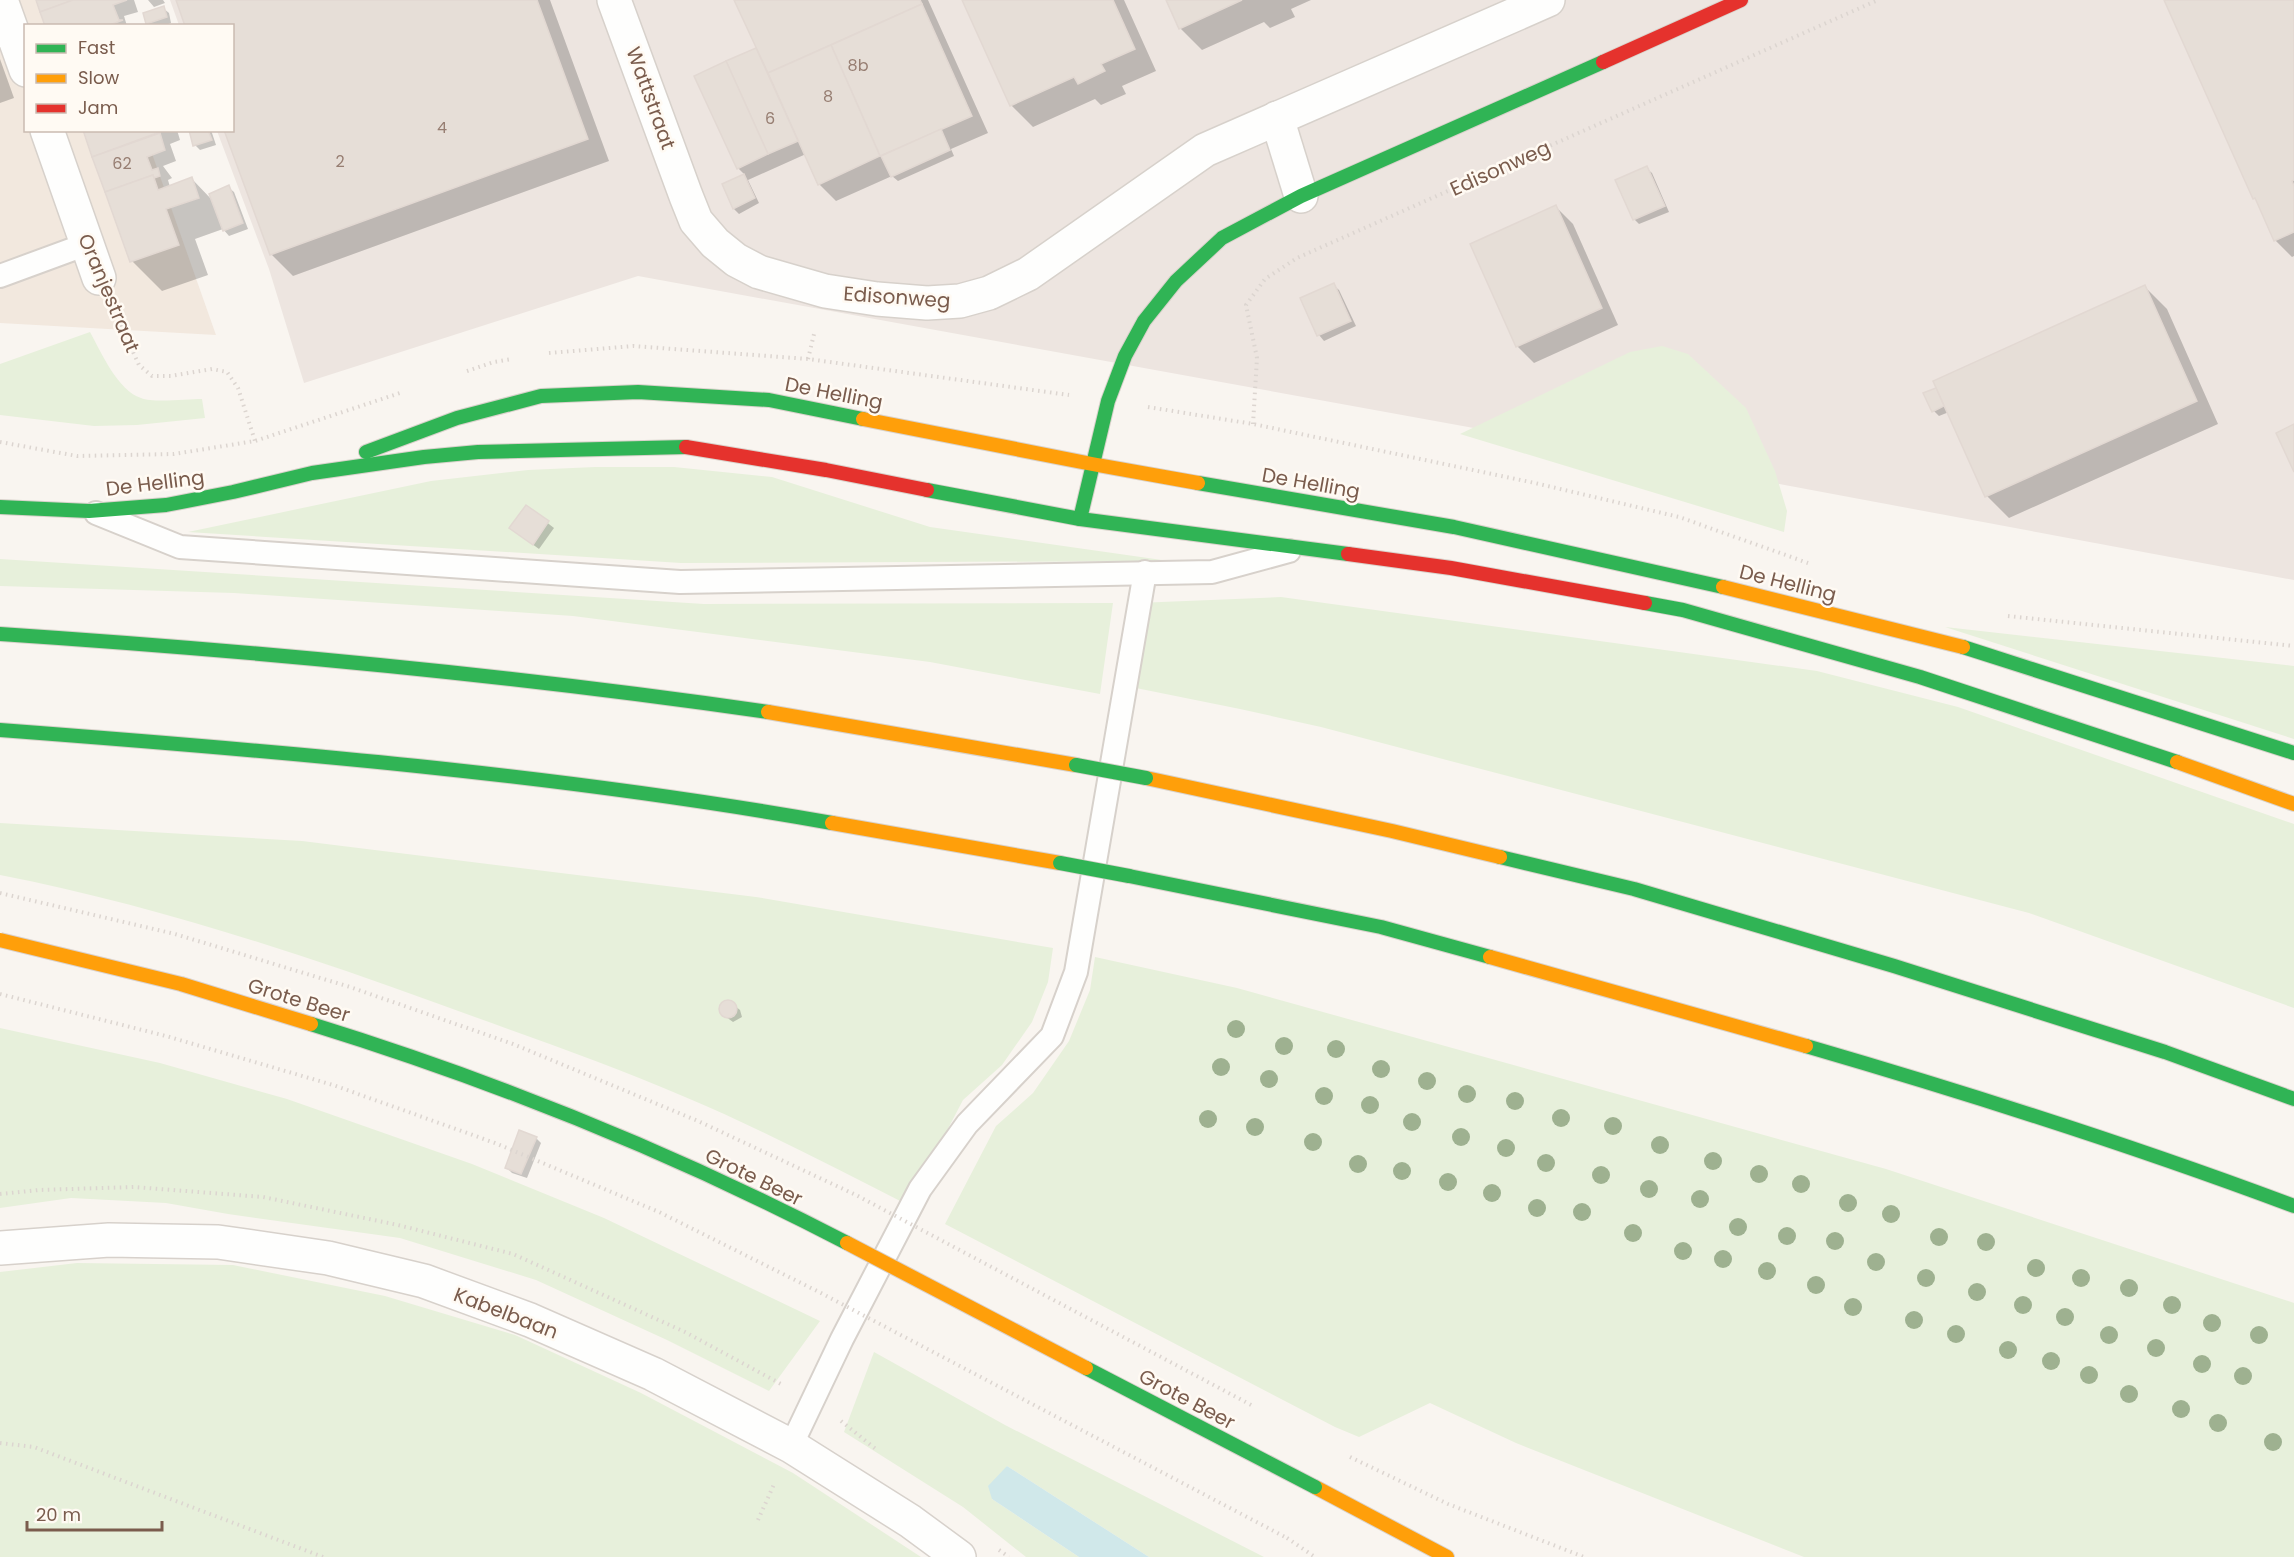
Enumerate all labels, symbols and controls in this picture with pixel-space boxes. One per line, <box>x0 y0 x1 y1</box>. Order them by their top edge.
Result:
legend <box>24 24 234 132</box>
text: Fast <box>78 35 115 60</box>
street label: Wattstraat <box>620 43 682 153</box>
house number: 8b <box>848 54 869 77</box>
text: Slow <box>78 65 120 90</box>
house number: 8 <box>823 85 833 108</box>
text: Jam <box>78 95 118 120</box>
house number: 6 <box>765 107 775 130</box>
house number: 4 <box>437 116 447 139</box>
street label: Edisonweg <box>1445 133 1555 203</box>
house number: 2 <box>335 150 345 173</box>
house number: 62 <box>112 152 132 175</box>
street label: Oranjestraat <box>71 229 147 357</box>
street label: Edisonweg <box>843 279 951 315</box>
street label: De Helling <box>783 370 885 416</box>
street label: De Helling <box>1260 461 1362 505</box>
street label: De Helling <box>104 463 206 503</box>
street label: De Helling <box>1736 557 1840 609</box>
street label: Grote Beer <box>245 971 353 1029</box>
street label: Grote Beer <box>701 1141 807 1213</box>
street label: Kabelbaan <box>450 1280 562 1346</box>
street label: Grote Beer <box>1134 1362 1240 1436</box>
scale bar <box>27 1494 162 1532</box>
text: 20 m <box>36 1502 81 1527</box>

